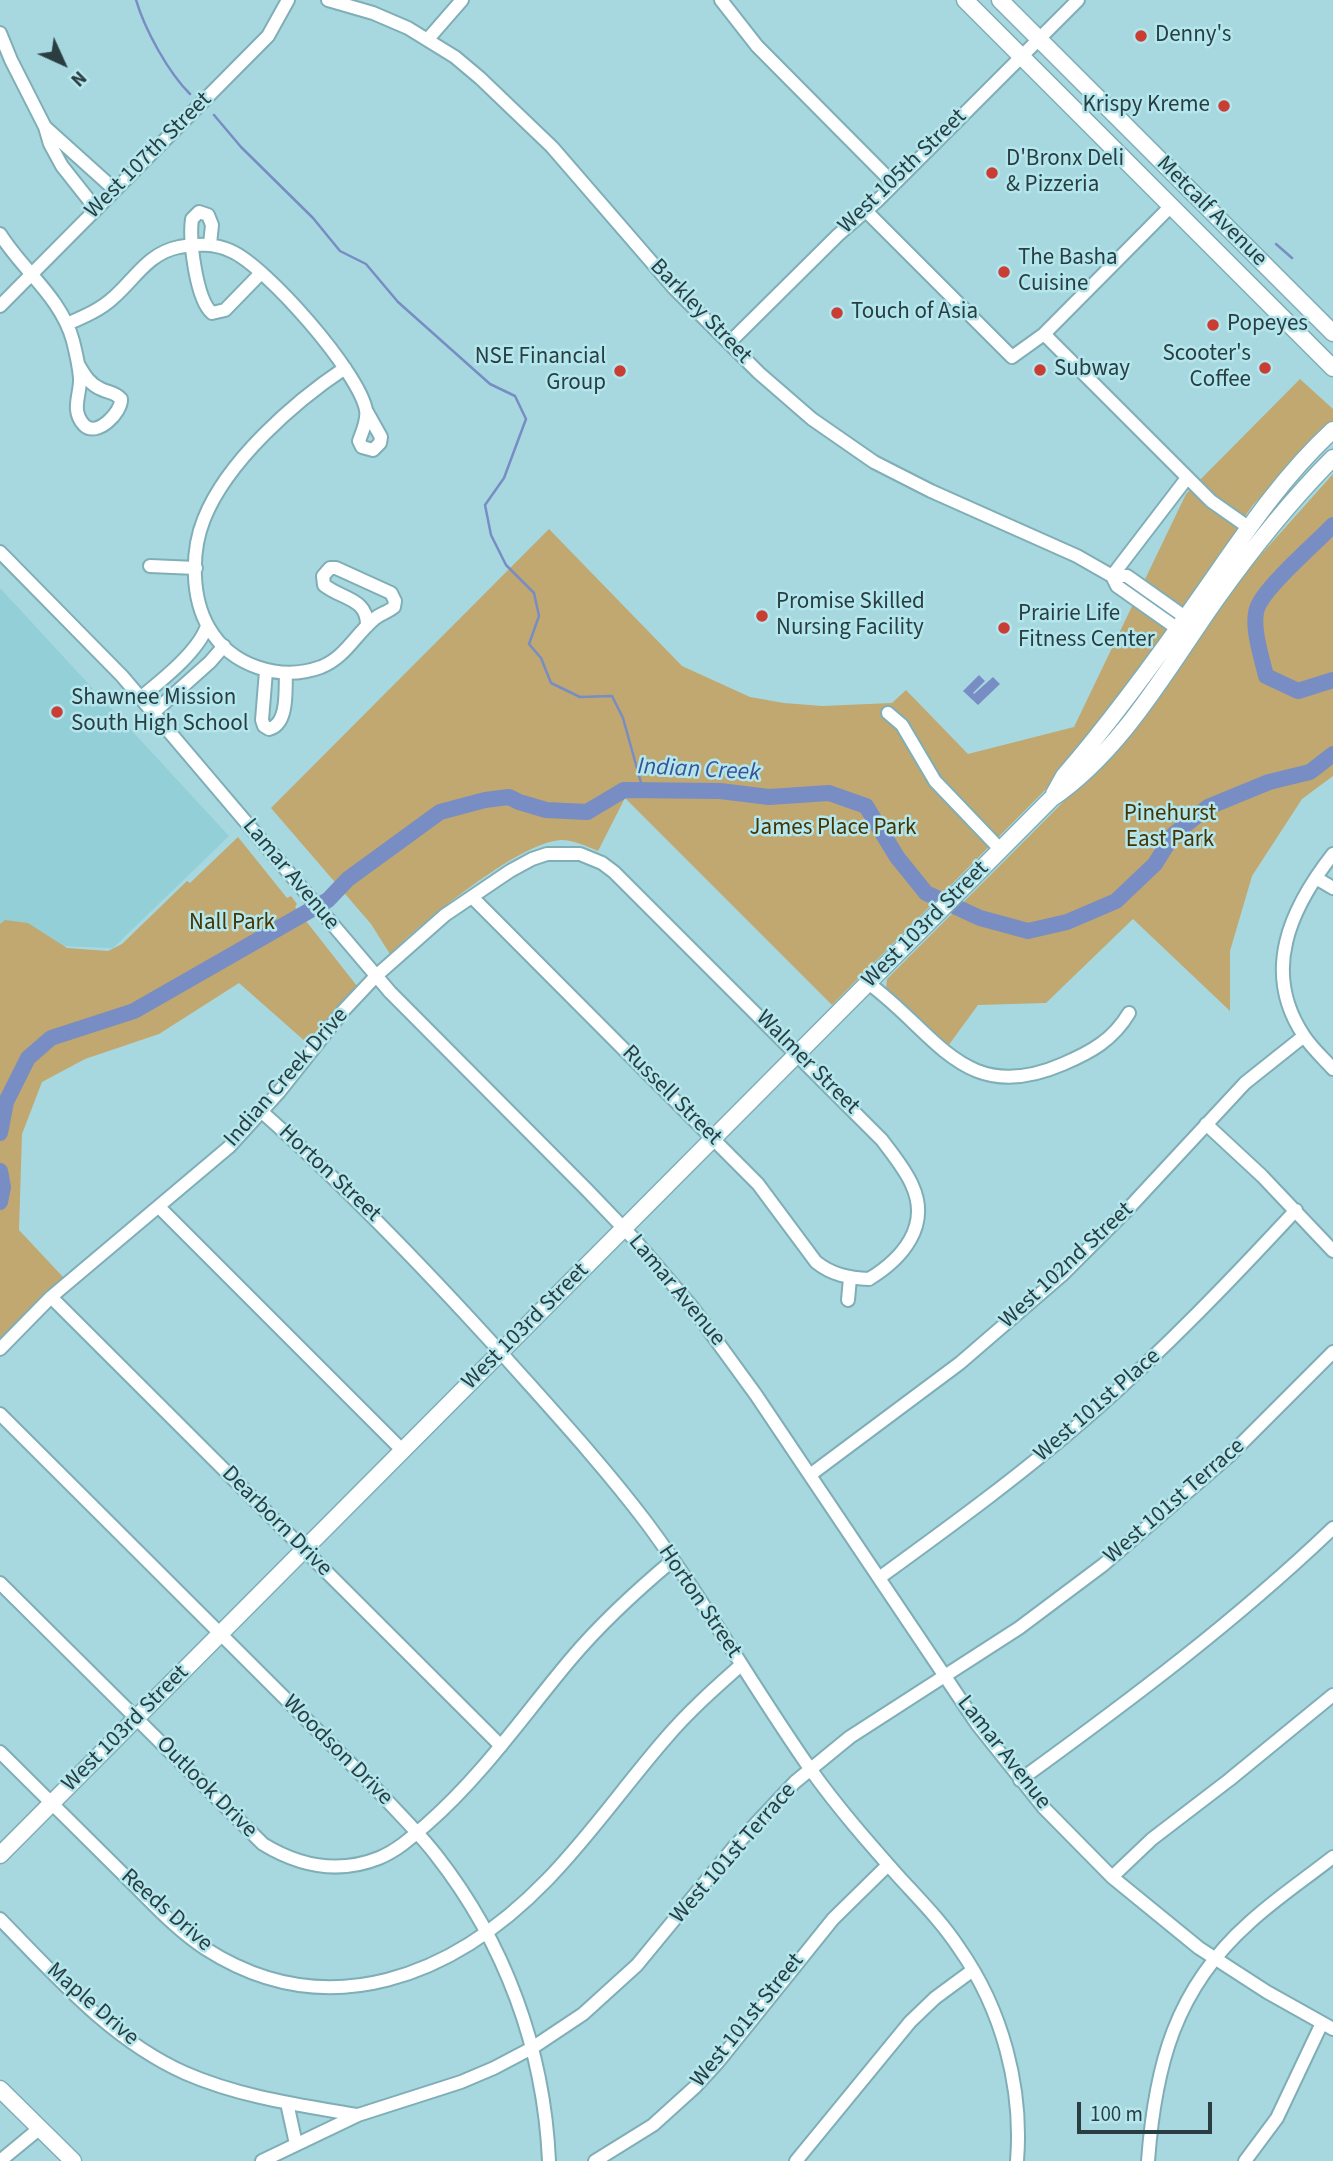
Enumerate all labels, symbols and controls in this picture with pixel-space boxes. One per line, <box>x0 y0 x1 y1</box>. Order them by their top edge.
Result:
place label: Denny's <box>1155 22 1231 50</box>
north arrow <box>28 28 98 98</box>
marker: Denny's <box>1133 28 1149 44</box>
text: N <box>64 64 92 92</box>
street label: West 107th Street <box>80 87 218 225</box>
place label: Krispy Kreme <box>1082 92 1210 120</box>
marker: Krispy Kreme <box>1216 98 1232 114</box>
street label: West 105th Street <box>833 104 973 240</box>
place label: D'Bronx Deli & Pizzeria <box>1006 146 1124 200</box>
street label: Metcalf Avenue <box>1150 151 1272 273</box>
marker: D'Bronx Deli & Pizzeria <box>984 165 1000 181</box>
place label: The Basha Cuisine <box>1018 245 1118 299</box>
street label: Barkley Street <box>643 254 757 370</box>
marker: The Basha Cuisine <box>996 264 1012 280</box>
place label: Touch of Asia <box>851 299 978 327</box>
marker: Touch of Asia <box>829 305 845 321</box>
place label: Popeyes <box>1227 311 1308 339</box>
marker: Popeyes <box>1205 317 1221 333</box>
place label: Scooter's Coffee <box>1162 341 1251 395</box>
place label: NSE Financial Group <box>475 344 606 398</box>
place label: Subway <box>1054 356 1130 384</box>
marker: Scooter's Coffee <box>1257 360 1273 376</box>
marker: Subway <box>1032 362 1048 378</box>
marker: NSE Financial Group <box>612 363 628 379</box>
place label: Promise Skilled Nursing Facility <box>776 589 925 643</box>
place label: Prairie Life Fitness Center <box>1018 601 1155 655</box>
marker: Promise Skilled Nursing Facility <box>754 608 770 624</box>
marker: Prairie Life Fitness Center <box>996 620 1012 636</box>
place label: Shawnee Mission South High School <box>71 685 249 739</box>
marker: Shawnee Mission South High School <box>49 704 65 720</box>
water label: Indian Creek <box>637 753 761 789</box>
park label: Pinehurst East Park <box>1124 801 1216 855</box>
street label: Lamar Avenue <box>235 814 345 936</box>
park label: James Place Park <box>750 815 916 843</box>
street label: West 103rd Street <box>857 856 995 994</box>
park label: Nall Park <box>189 910 275 938</box>
street label: Indian Creek Drive <box>219 1003 355 1153</box>
street label: Walmer Street <box>749 1005 865 1121</box>
street label: Russell Street <box>615 1040 727 1152</box>
street label: Horton Street <box>272 1120 386 1228</box>
street label: West 102nd Street <box>994 1197 1140 1335</box>
street label: Lamar Avenue <box>621 1230 731 1352</box>
street label: West 103rd Street <box>457 1258 595 1396</box>
street label: West 101st Place <box>1029 1344 1167 1468</box>
street label: West 101st Terrace <box>1099 1433 1251 1571</box>
street label: Dearborn Drive <box>215 1461 337 1583</box>
street label: Horton Street <box>651 1540 747 1664</box>
street label: West 103rd Street <box>57 1660 195 1798</box>
street label: Woodson Drive <box>276 1690 398 1812</box>
street label: Lamar Avenue <box>950 1691 1056 1815</box>
street label: Outlook Drive <box>150 1732 262 1844</box>
street label: West 101st Terrace <box>665 1778 803 1930</box>
street label: Reeds Drive <box>114 1864 218 1958</box>
street label: West 101st Street <box>686 1948 810 2094</box>
street label: Maple Drive <box>40 1958 144 2052</box>
scale bar <box>1081 2088 1216 2132</box>
text: 100 m <box>1090 2099 1143 2129</box>

